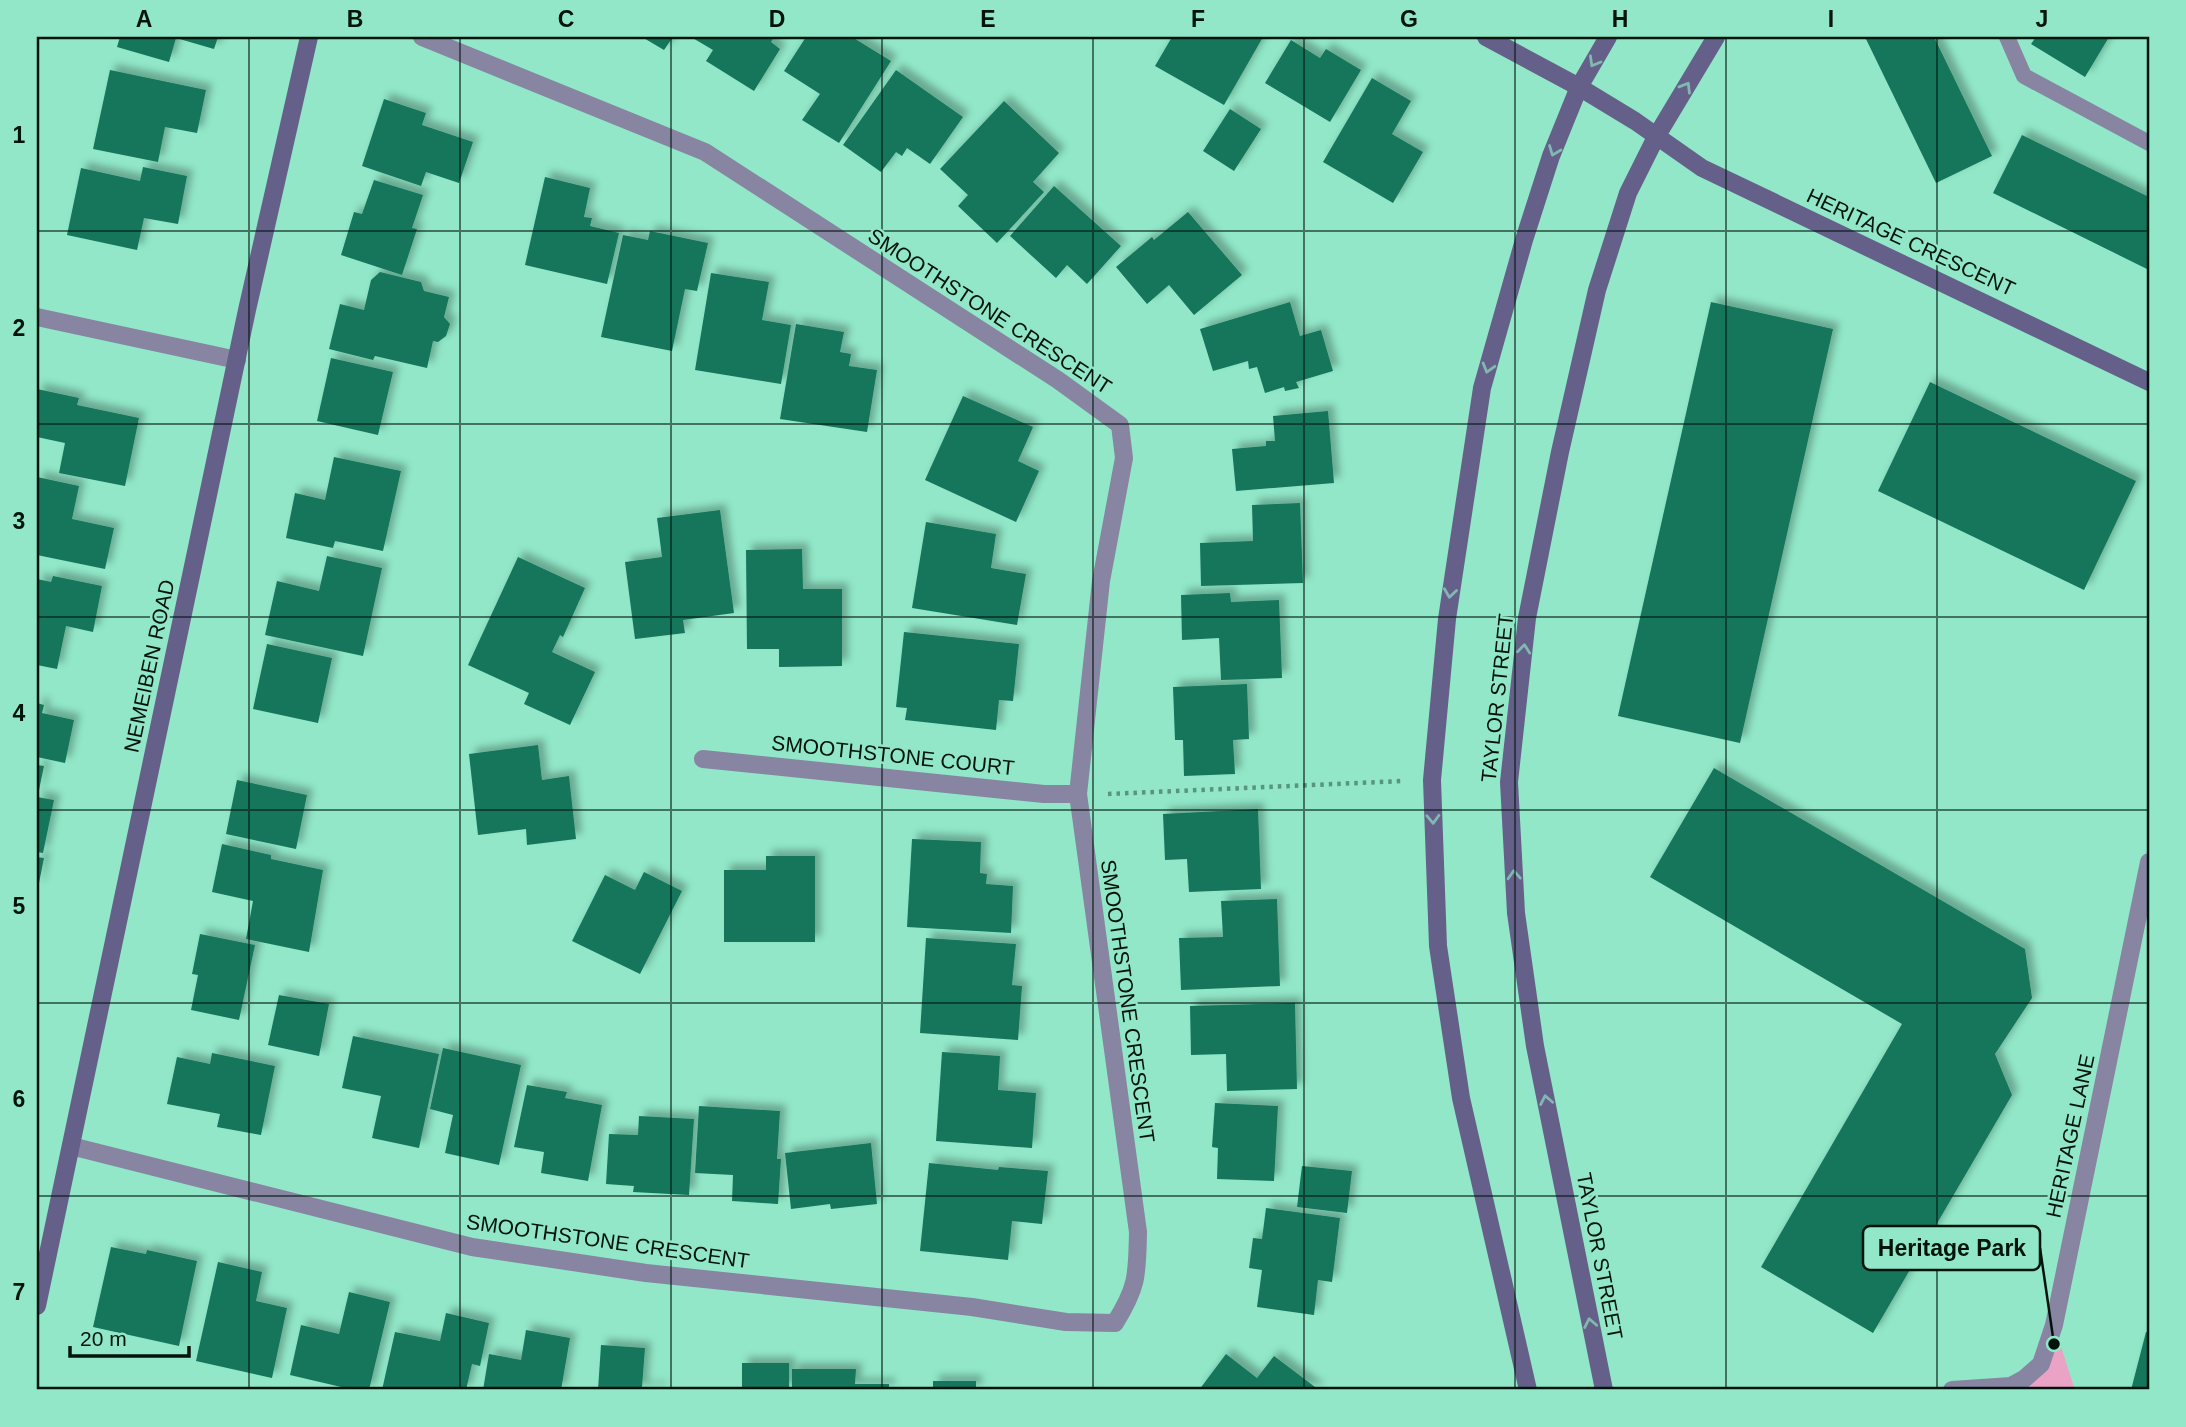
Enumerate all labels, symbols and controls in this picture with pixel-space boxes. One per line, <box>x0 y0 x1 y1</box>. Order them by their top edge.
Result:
text: A <box>136 6 152 32</box>
text: B <box>347 6 363 32</box>
text: C <box>558 6 574 32</box>
text: D <box>769 6 785 32</box>
text: E <box>980 6 996 32</box>
text: F <box>1191 6 1205 32</box>
text: G <box>1400 6 1418 32</box>
text: H <box>1612 6 1628 32</box>
text: I <box>1828 6 1834 32</box>
text: J <box>2036 6 2048 32</box>
one-way arrow <box>1589 55 1602 67</box>
one-way arrow <box>1678 81 1691 94</box>
text: 1 <box>13 122 26 148</box>
one-way arrow <box>1548 144 1562 156</box>
street label: HERITAGE CRESCENT <box>1803 184 2019 300</box>
street label: SMOOTHSTONE CRESCENT <box>864 224 1116 398</box>
text: 2 <box>13 315 25 341</box>
one-way arrow <box>1481 362 1496 374</box>
text: 3 <box>13 508 25 534</box>
street label: NEMEIBEN ROAD <box>119 577 179 755</box>
one-way arrow <box>1443 587 1458 598</box>
street label: TAYLOR STREET <box>1477 612 1517 784</box>
one-way arrow <box>1516 643 1531 654</box>
text: 4 <box>13 700 26 726</box>
street label: SMOOTHSTONE COURT <box>770 731 1016 779</box>
one-way arrow <box>1426 814 1441 825</box>
street label: SMOOTHSTONE CRESCENT <box>1097 858 1159 1144</box>
one-way arrow <box>1507 869 1522 880</box>
text: 5 <box>13 893 26 919</box>
street label: HERITAGE LANE <box>2041 1052 2099 1220</box>
text: 6 <box>13 1086 25 1112</box>
one-way arrow <box>1539 1094 1554 1106</box>
street label: TAYLOR STREET <box>1573 1171 1627 1342</box>
street label: SMOOTHSTONE CRESCENT <box>465 1210 751 1272</box>
callout: Heritage Park <box>1863 1226 2040 1270</box>
text: Heritage Park <box>1878 1235 2026 1261</box>
text: 7 <box>13 1279 25 1305</box>
scale bar <box>70 1315 189 1359</box>
one-way arrow <box>1584 1317 1599 1329</box>
text: 20 m <box>80 1327 127 1350</box>

